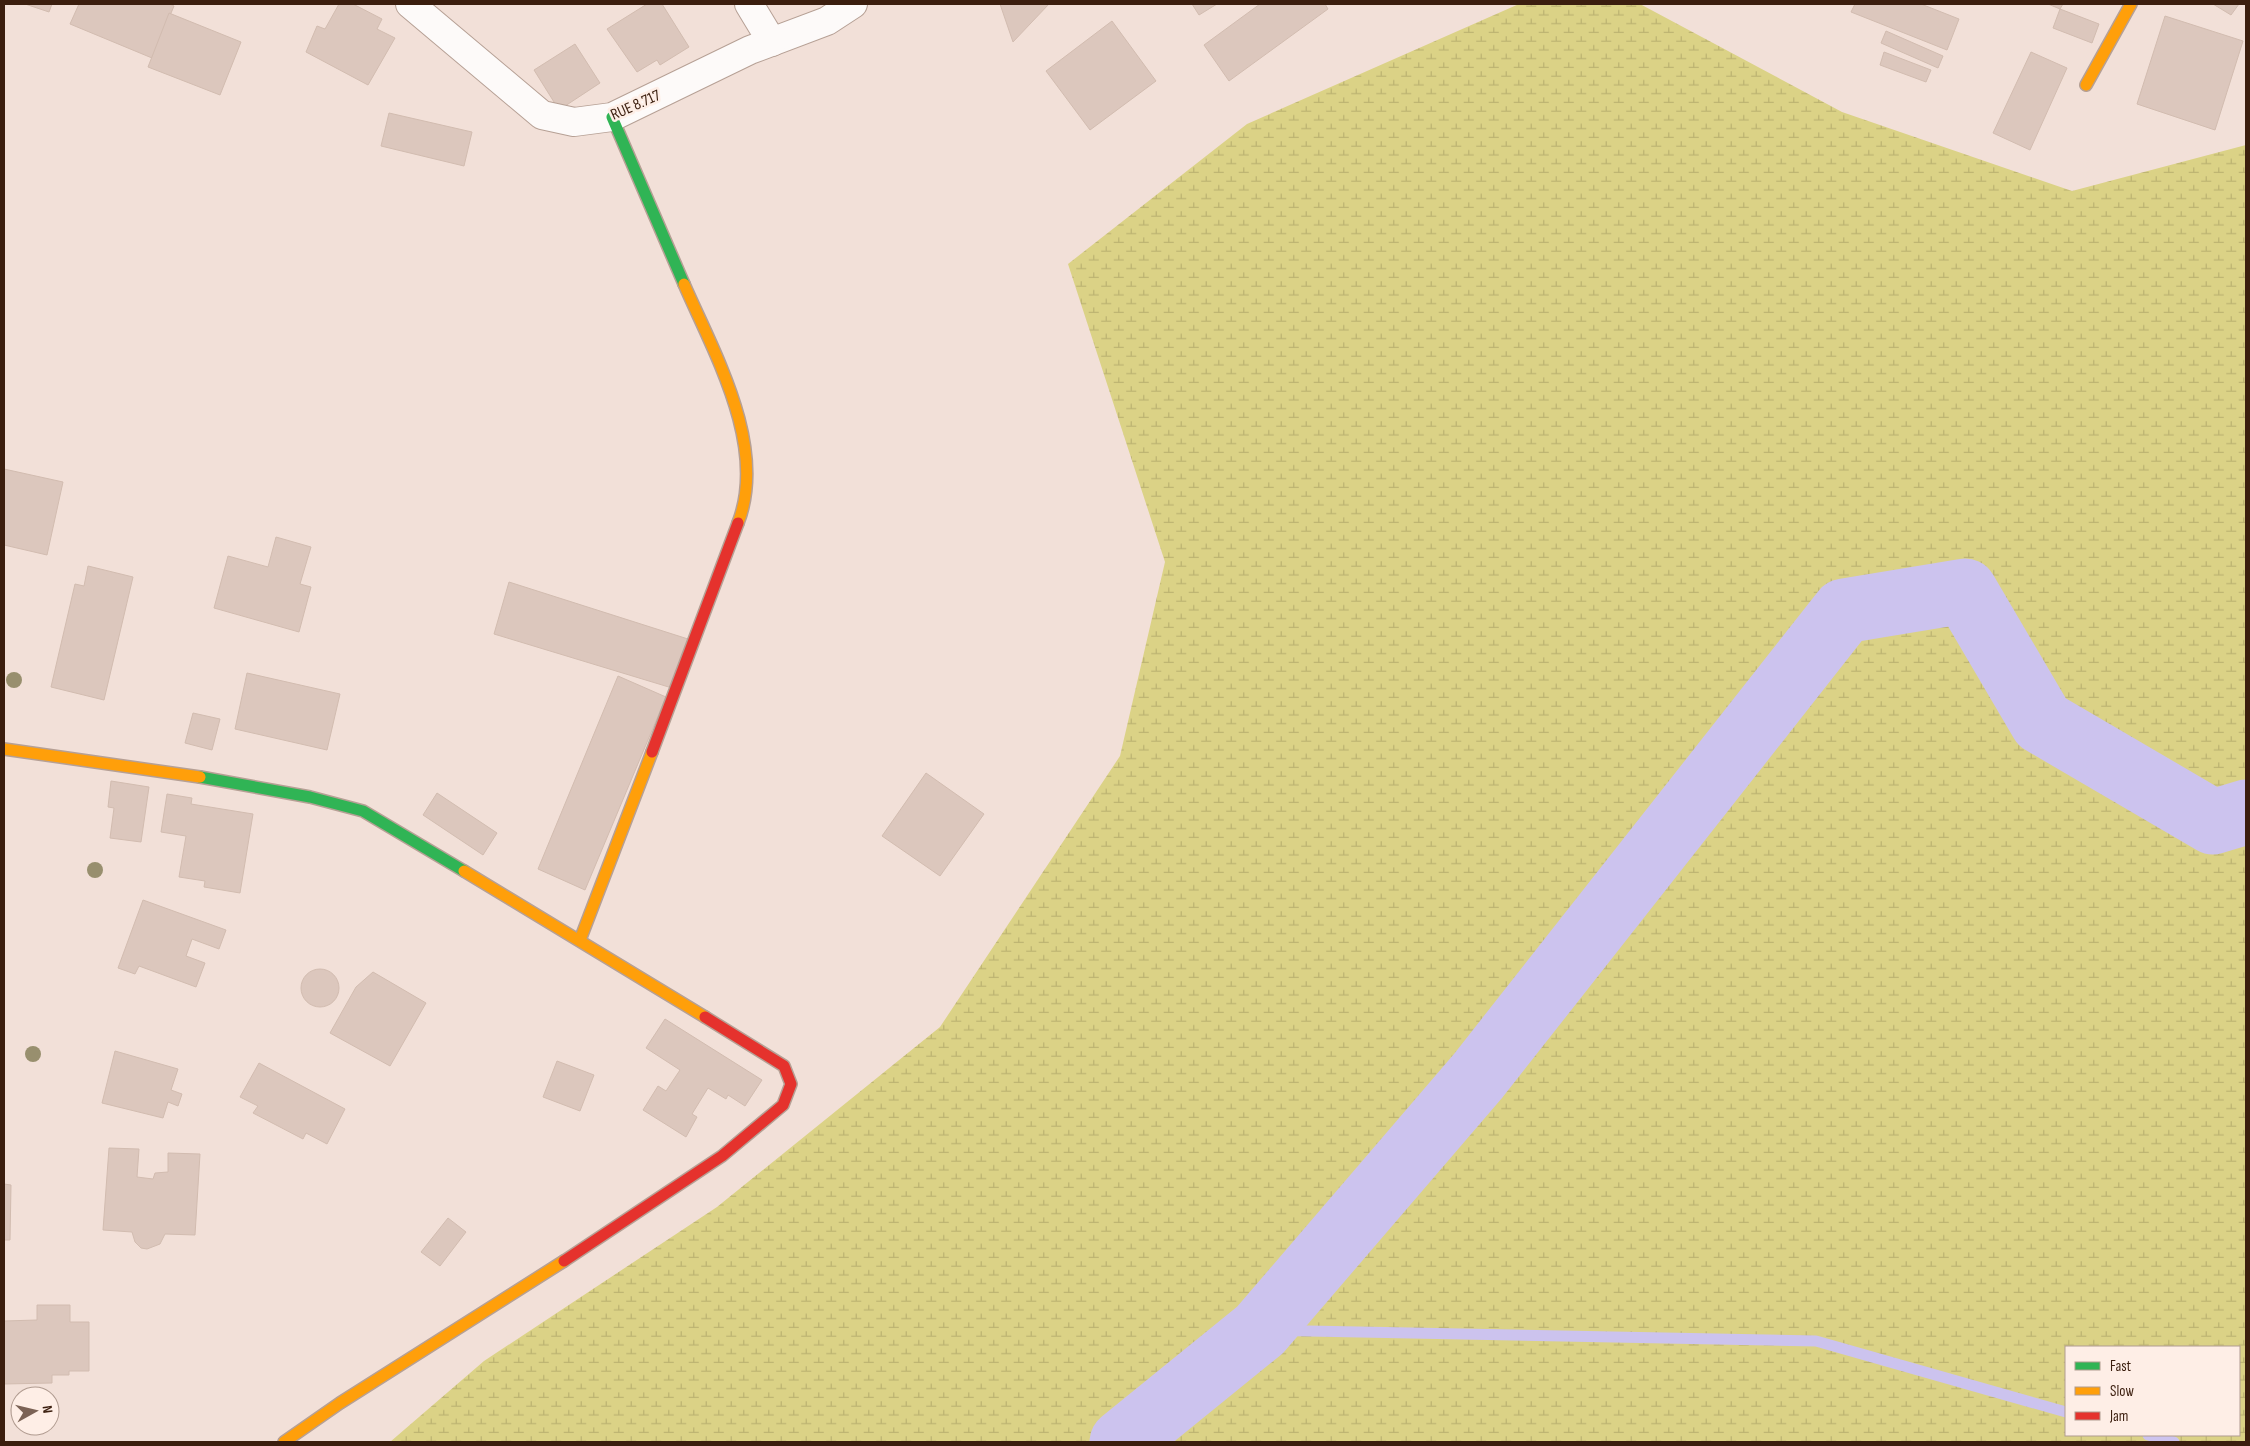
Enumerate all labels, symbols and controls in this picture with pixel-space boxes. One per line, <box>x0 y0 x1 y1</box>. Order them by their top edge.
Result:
street label: RUE 8.717 <box>608 86 664 125</box>
legend <box>2065 1346 2240 1436</box>
text: Fast <box>2110 1357 2132 1376</box>
text: Slow <box>2110 1382 2134 1401</box>
north arrow <box>10 1386 60 1436</box>
text: N <box>38 1404 56 1414</box>
text: Jam <box>2109 1407 2128 1426</box>

